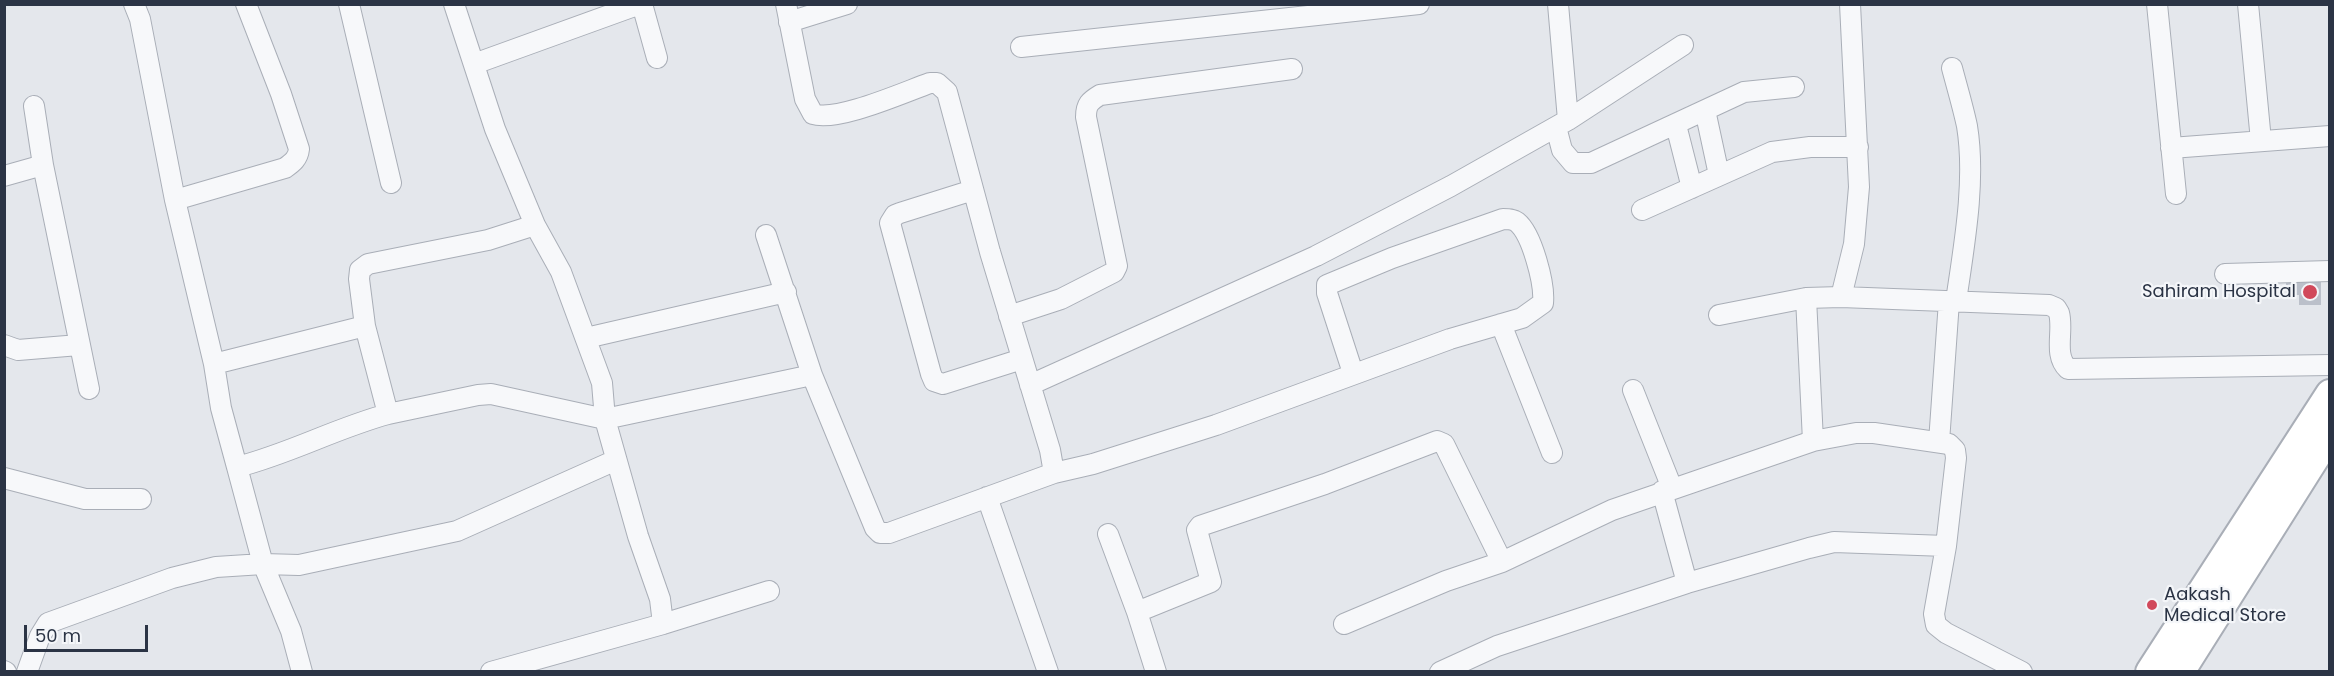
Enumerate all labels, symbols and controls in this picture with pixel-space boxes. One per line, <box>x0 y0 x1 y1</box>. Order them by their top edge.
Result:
place label: Sahiram Hospital <box>2142 281 2296 303</box>
marker: Sahiram Hospital <box>2301 283 2319 301</box>
place label: Aakash Medical Store <box>2164 584 2286 626</box>
marker: Aakash Medical Store <box>2145 598 2159 612</box>
scale bar <box>27 613 152 651</box>
text: 50 m <box>35 623 81 648</box>

